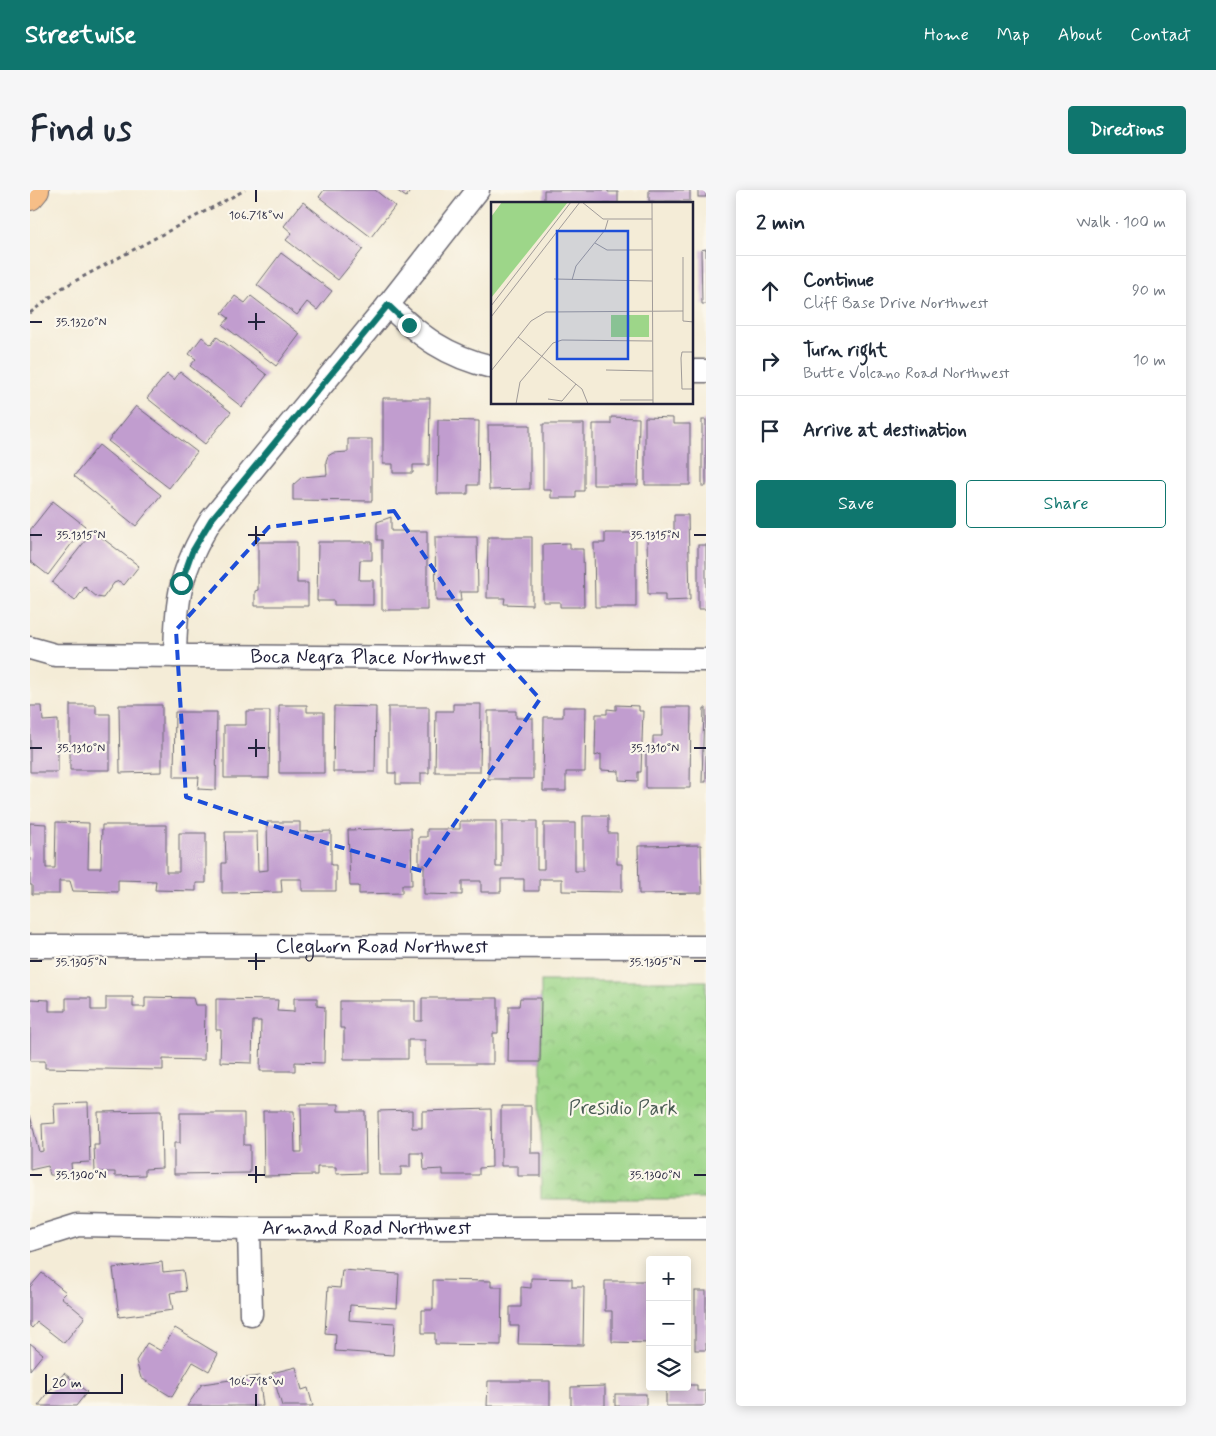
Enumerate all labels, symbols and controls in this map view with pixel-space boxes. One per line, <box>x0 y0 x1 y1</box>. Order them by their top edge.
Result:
text: Streetwise <box>25 20 136 51</box>
text: Home <box>924 23 969 47</box>
text: Map <box>997 23 1030 47</box>
text: About <box>1058 23 1102 47</box>
text: Contact <box>1130 23 1191 47</box>
button: Directions <box>1068 106 1186 154</box>
text: Find us <box>30 107 132 153</box>
inset map <box>491 202 694 405</box>
text: 106.718°W <box>229 208 283 224</box>
text: 2 min <box>756 209 805 237</box>
text: Walk · 100 m <box>1076 212 1166 233</box>
text: Continue <box>803 268 874 293</box>
icon: ahead <box>756 277 784 305</box>
text: 90 m <box>1132 280 1166 301</box>
text: Cliff Base Drive Northwest <box>803 293 988 314</box>
route end <box>398 314 421 337</box>
text: 35.1320°N <box>56 315 107 331</box>
text: Turn right <box>803 338 887 363</box>
icon: right <box>756 347 784 375</box>
text: 10 m <box>1133 350 1166 371</box>
text: Butte Volcano Road Northwest <box>803 363 1010 384</box>
icon: arrive <box>756 417 784 445</box>
text: Arrive at destination <box>803 418 967 443</box>
button: Save <box>756 480 956 528</box>
button: Share <box>966 480 1166 528</box>
text: 35.1315°N <box>57 528 106 544</box>
text: 35.1315°N <box>631 528 680 544</box>
route start <box>170 572 193 595</box>
street label: Boca Negra Place Northwest <box>250 643 486 672</box>
text: 35.1310°N <box>57 741 105 757</box>
text: 35.1310°N <box>631 741 679 757</box>
street label: Cleghorn Road Northwest <box>276 933 489 961</box>
text: 35.1305°N <box>55 955 107 971</box>
text: 35.1305°N <box>629 955 681 971</box>
park label: Presidio Park <box>569 1095 678 1122</box>
text: 35.1300°N <box>55 1168 107 1184</box>
text: 35.1300°N <box>629 1168 681 1184</box>
street label: Armand Road Northwest <box>262 1215 471 1242</box>
map controls <box>646 1256 691 1391</box>
button: + <box>646 1256 691 1301</box>
button: − <box>646 1301 691 1346</box>
button: layers <box>646 1346 691 1391</box>
scale bar <box>45 1371 122 1394</box>
text: 20 m <box>52 1374 82 1392</box>
text: 106.718°W <box>229 1374 283 1390</box>

